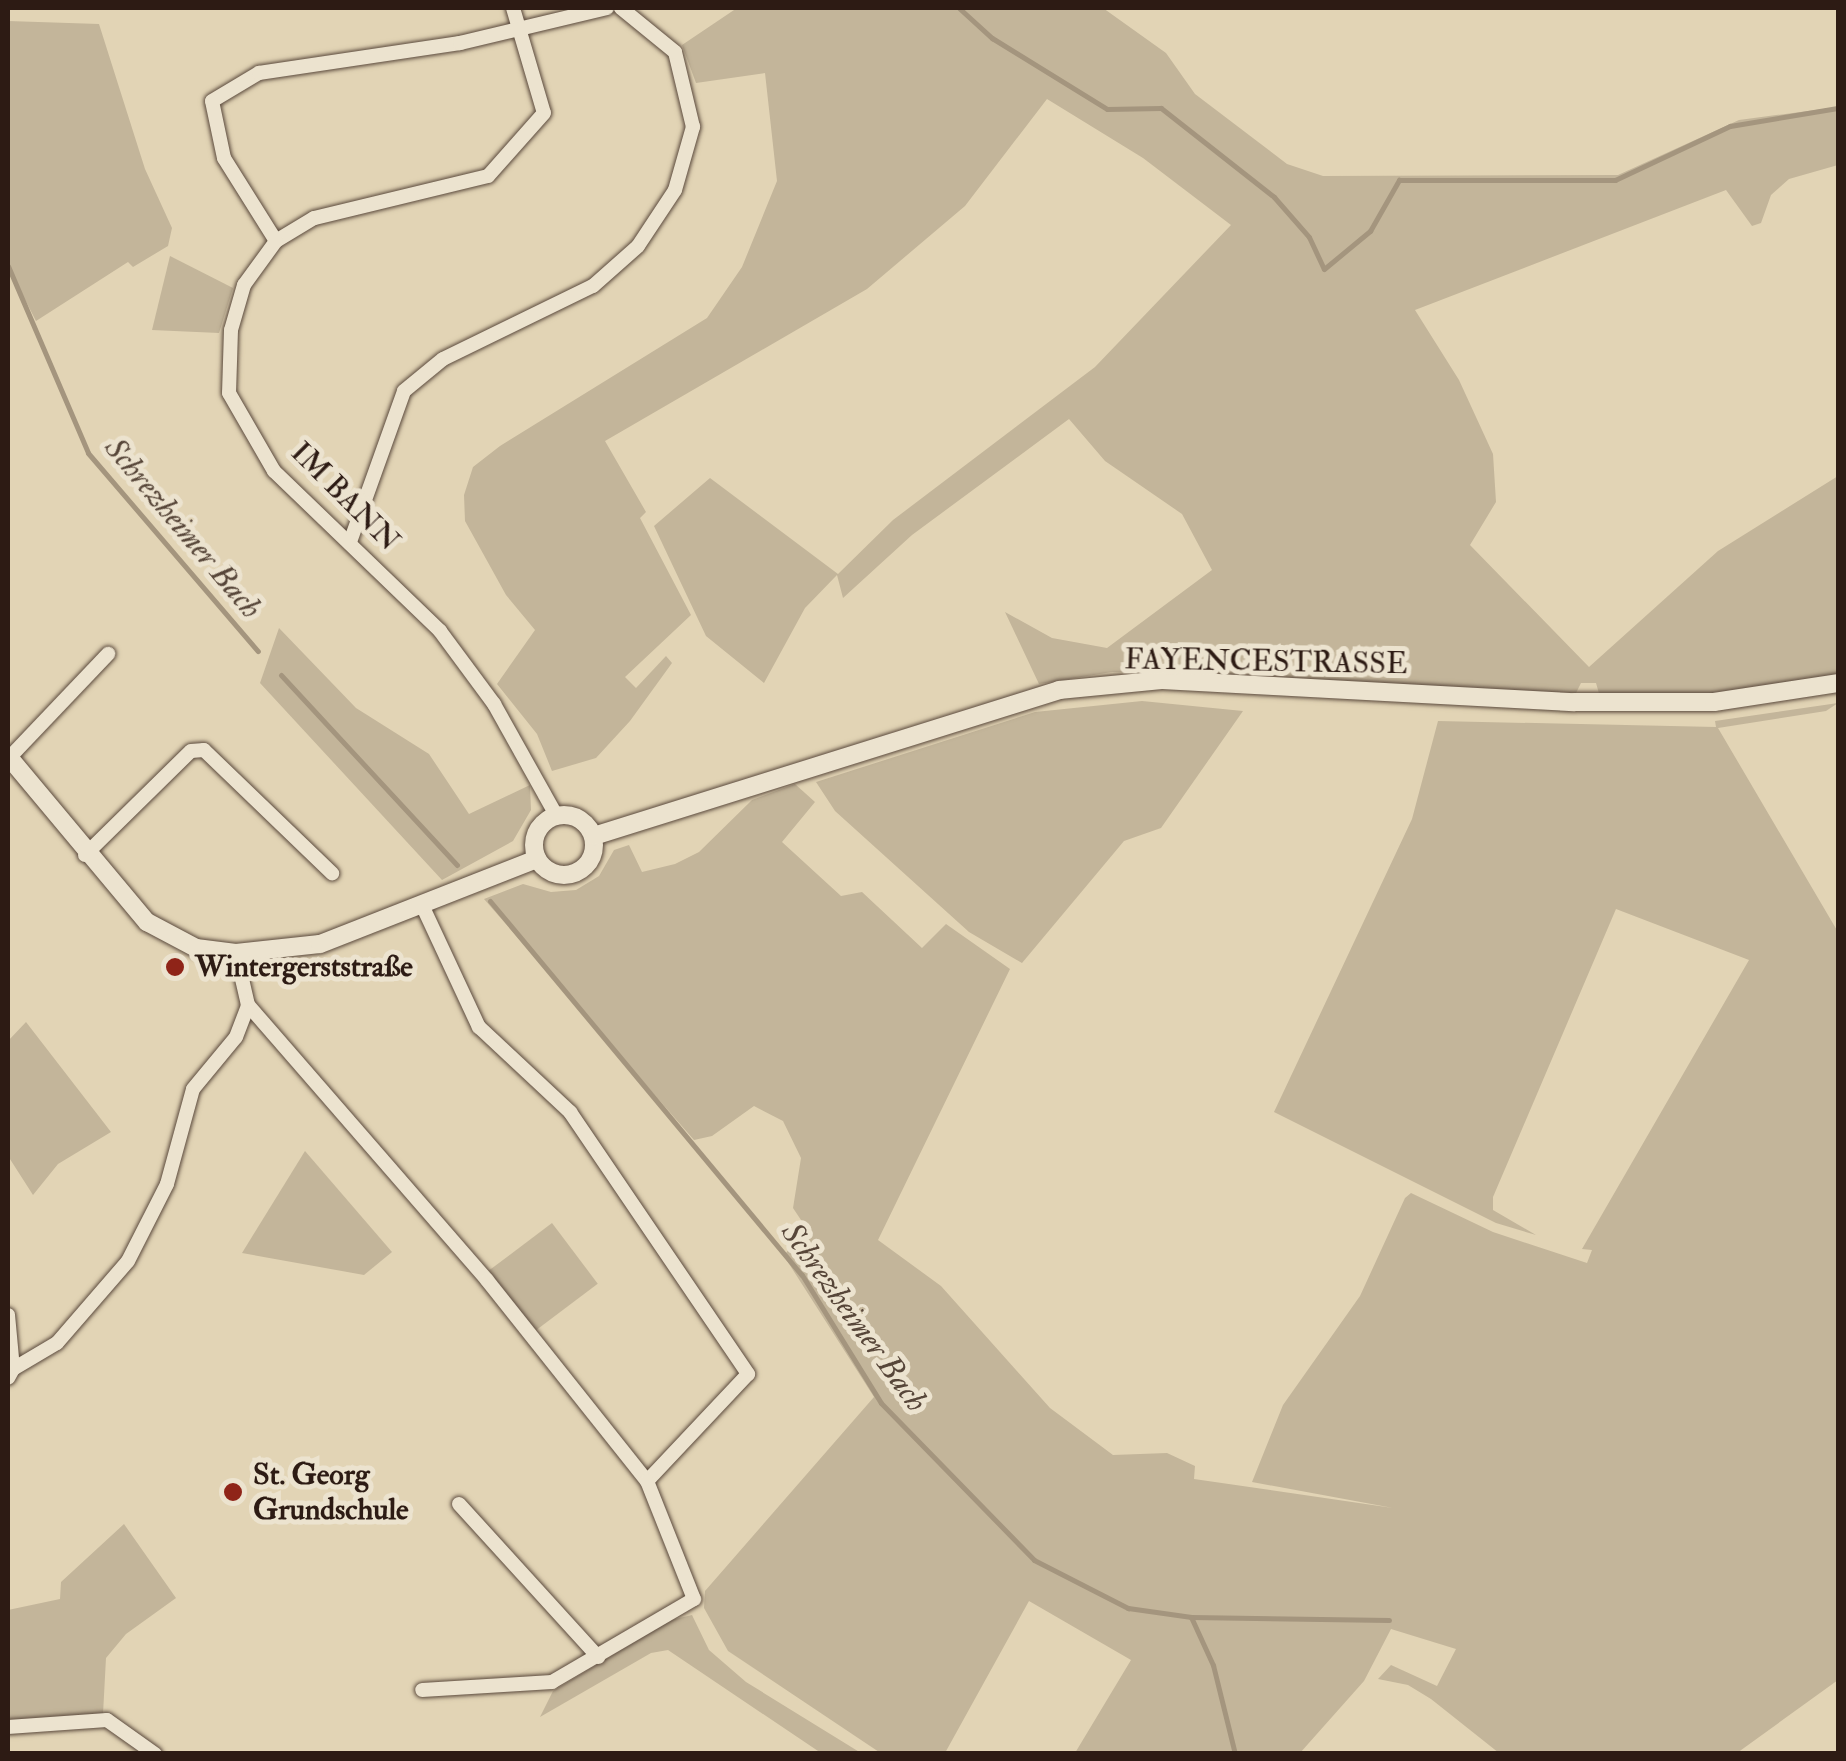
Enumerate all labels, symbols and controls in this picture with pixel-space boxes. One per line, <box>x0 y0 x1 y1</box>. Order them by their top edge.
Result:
water label: Schrezheimer Bach <box>96 430 270 626</box>
street label: IM BANN <box>283 435 407 559</box>
street label: FAYENCESTRASSE <box>1124 642 1408 682</box>
place label: Wintergerststraße <box>195 949 413 985</box>
marker: Wintergerststraße <box>164 956 186 978</box>
water label: Schrezheimer Bach <box>772 1215 936 1419</box>
place label: St. Georg Grundschule <box>253 1457 409 1528</box>
marker: St. Georg Grundschule <box>222 1481 244 1503</box>

